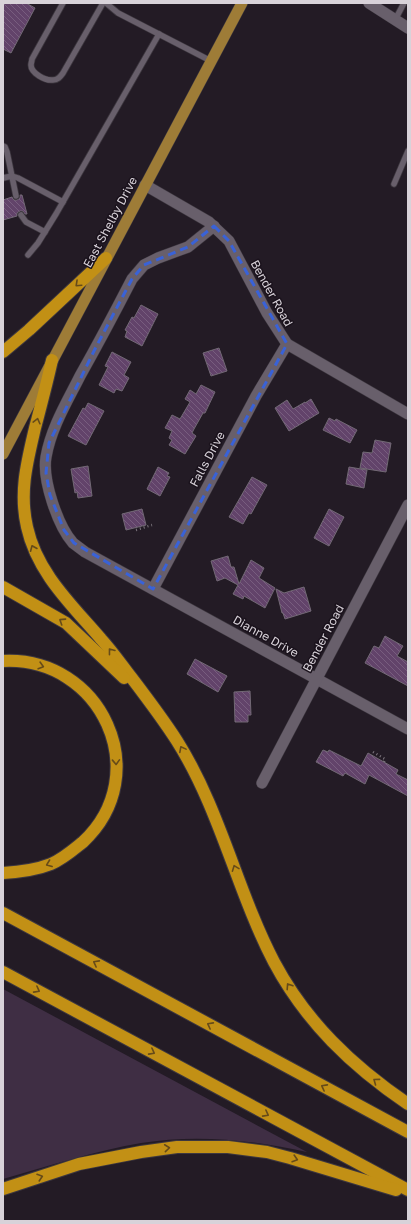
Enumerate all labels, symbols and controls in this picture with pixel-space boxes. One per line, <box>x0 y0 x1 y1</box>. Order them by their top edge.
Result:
street label: East Shelby Drive <box>80 174 140 270</box>
street label: Bender Road <box>248 257 296 329</box>
one-way arrow <box>75 280 82 287</box>
one-way arrow <box>33 418 41 424</box>
street label: Falls Drive <box>186 429 228 489</box>
one-way arrow <box>30 545 38 552</box>
street label: Bender Road <box>299 602 347 674</box>
street label: Dianne Drive <box>231 612 302 660</box>
one-way arrow <box>59 618 66 626</box>
one-way arrow <box>109 649 116 656</box>
one-way arrow <box>38 661 45 670</box>
one-way arrow <box>180 746 187 754</box>
one-way arrow <box>111 759 120 765</box>
one-way arrow <box>46 859 53 867</box>
one-way arrow <box>231 865 239 872</box>
one-way arrow <box>92 960 100 968</box>
one-way arrow <box>286 983 294 990</box>
one-way arrow <box>33 986 40 993</box>
one-way arrow <box>207 1022 214 1029</box>
one-way arrow <box>148 1047 155 1055</box>
one-way arrow <box>374 1079 381 1086</box>
one-way arrow <box>321 1084 329 1091</box>
one-way arrow <box>262 1109 269 1116</box>
one-way arrow <box>164 1144 170 1153</box>
one-way arrow <box>292 1154 299 1163</box>
one-way arrow <box>36 1173 43 1182</box>

